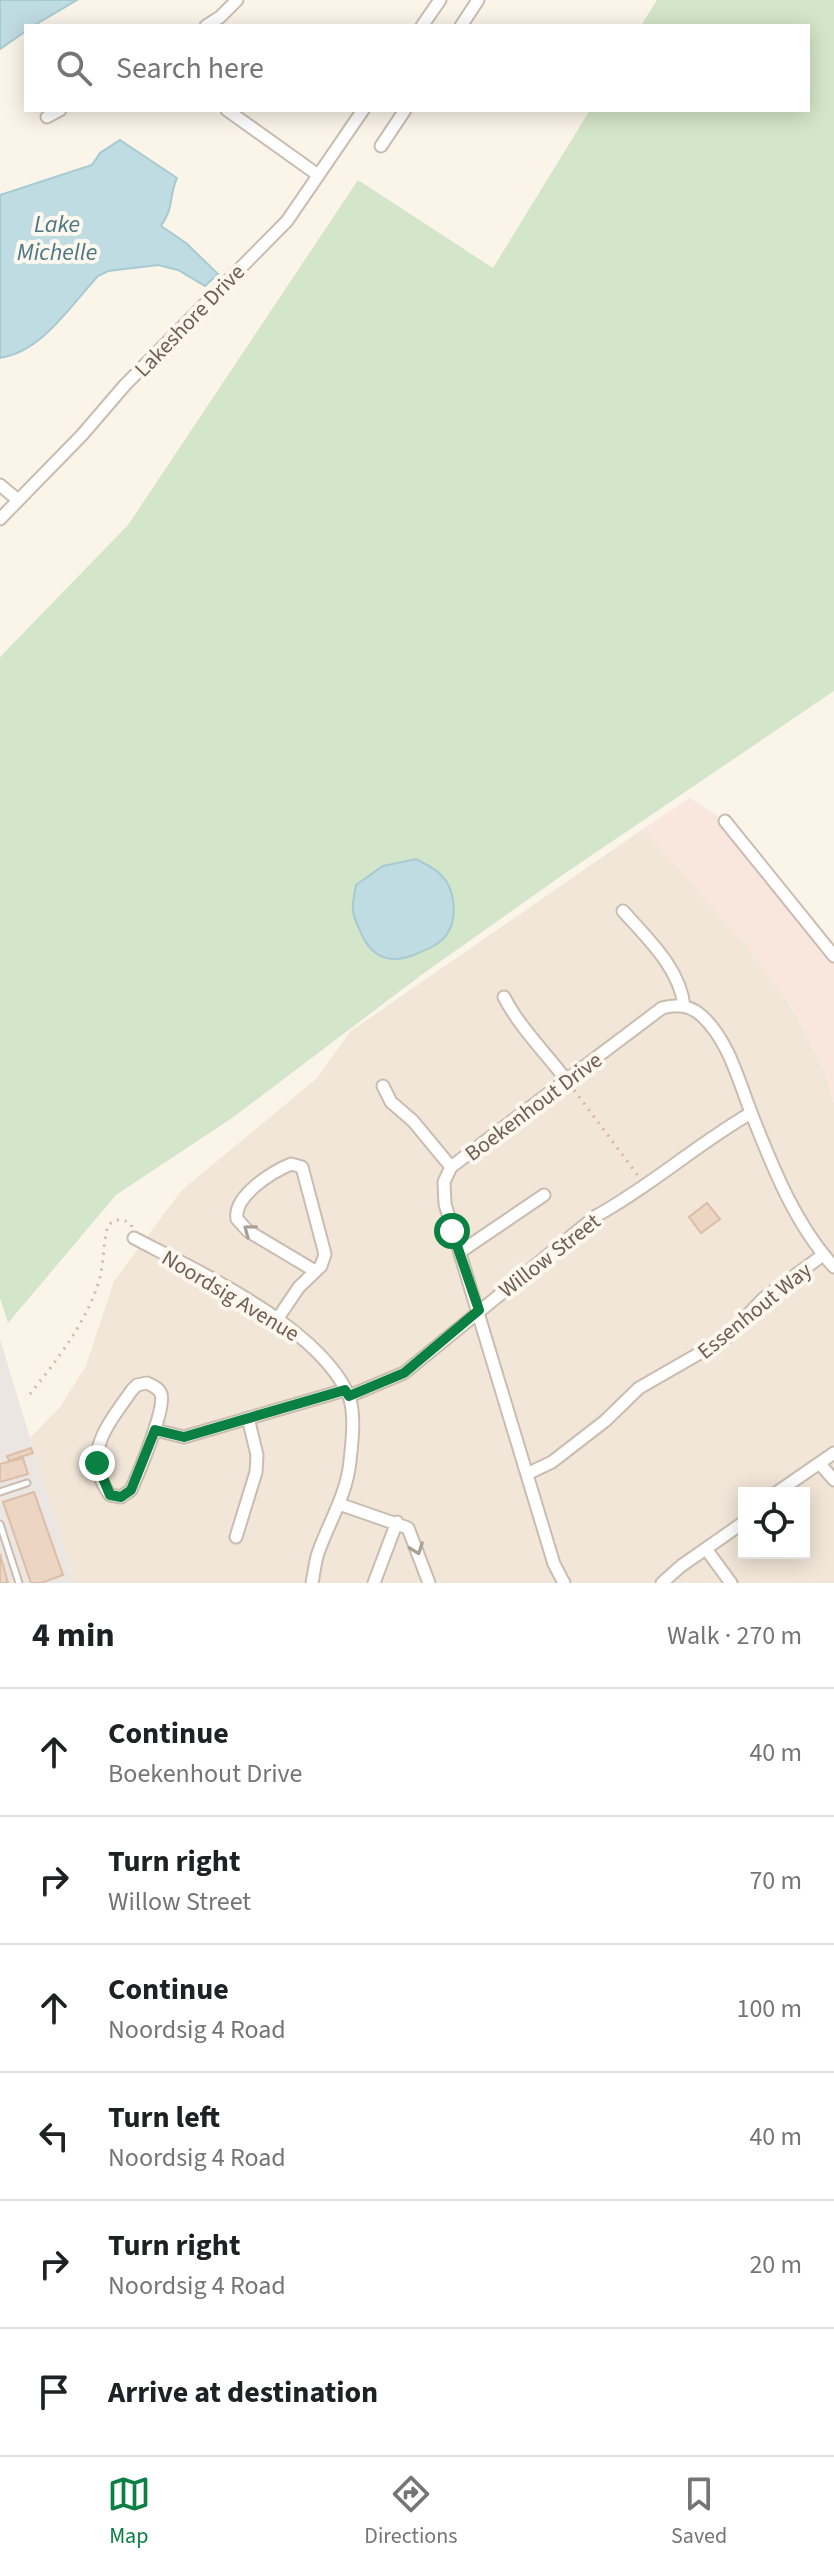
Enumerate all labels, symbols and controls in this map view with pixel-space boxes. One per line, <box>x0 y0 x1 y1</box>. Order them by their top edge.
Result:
search box <box>24 24 810 112</box>
icon: search <box>52 46 96 90</box>
text: Search here <box>116 47 264 90</box>
water label: Lake Michelle <box>17 207 97 270</box>
street label: Lakeshore Drive <box>127 257 252 385</box>
street label: Boekenhout Drive <box>458 1044 609 1169</box>
street label: Willow Street <box>492 1206 608 1306</box>
route start <box>434 1213 470 1249</box>
one-way arrow <box>243 1225 258 1240</box>
street label: Noordsig Avenue <box>156 1242 305 1350</box>
street label: Essenhout Way <box>691 1254 819 1367</box>
route end <box>79 1445 115 1481</box>
map controls <box>738 1487 810 1559</box>
button: locate <box>738 1487 810 1559</box>
one-way arrow <box>408 1541 424 1555</box>
text: 4 min <box>32 1611 115 1660</box>
text: Walk · 270 m <box>667 1617 802 1654</box>
text: Continue <box>108 1712 229 1755</box>
icon: ahead <box>32 1730 76 1774</box>
text: 40 m <box>749 1734 802 1771</box>
text: Boekenhout Drive <box>108 1755 303 1792</box>
text: Turn right <box>108 1840 240 1883</box>
icon: right <box>32 1858 76 1902</box>
text: 70 m <box>749 1862 802 1899</box>
text: Willow Street <box>108 1883 251 1920</box>
text: Continue <box>108 1968 229 2011</box>
icon: ahead <box>32 1986 76 2030</box>
text: 100 m <box>736 1990 802 2027</box>
text: Noordsig 4 Road <box>108 2011 286 2048</box>
text: Turn left <box>108 2096 220 2139</box>
icon: left <box>32 2114 76 2158</box>
text: 40 m <box>749 2118 802 2155</box>
text: Noordsig 4 Road <box>108 2139 286 2176</box>
text: Turn right <box>108 2224 240 2267</box>
icon: right <box>32 2242 76 2286</box>
text: 20 m <box>749 2246 802 2283</box>
text: Noordsig 4 Road <box>108 2267 286 2304</box>
icon: arrive <box>32 2370 76 2414</box>
text: Arrive at destination <box>108 2371 378 2414</box>
tab: Map <box>107 2472 151 2552</box>
tab: Directions <box>364 2472 457 2552</box>
tab: Saved <box>671 2472 727 2552</box>

